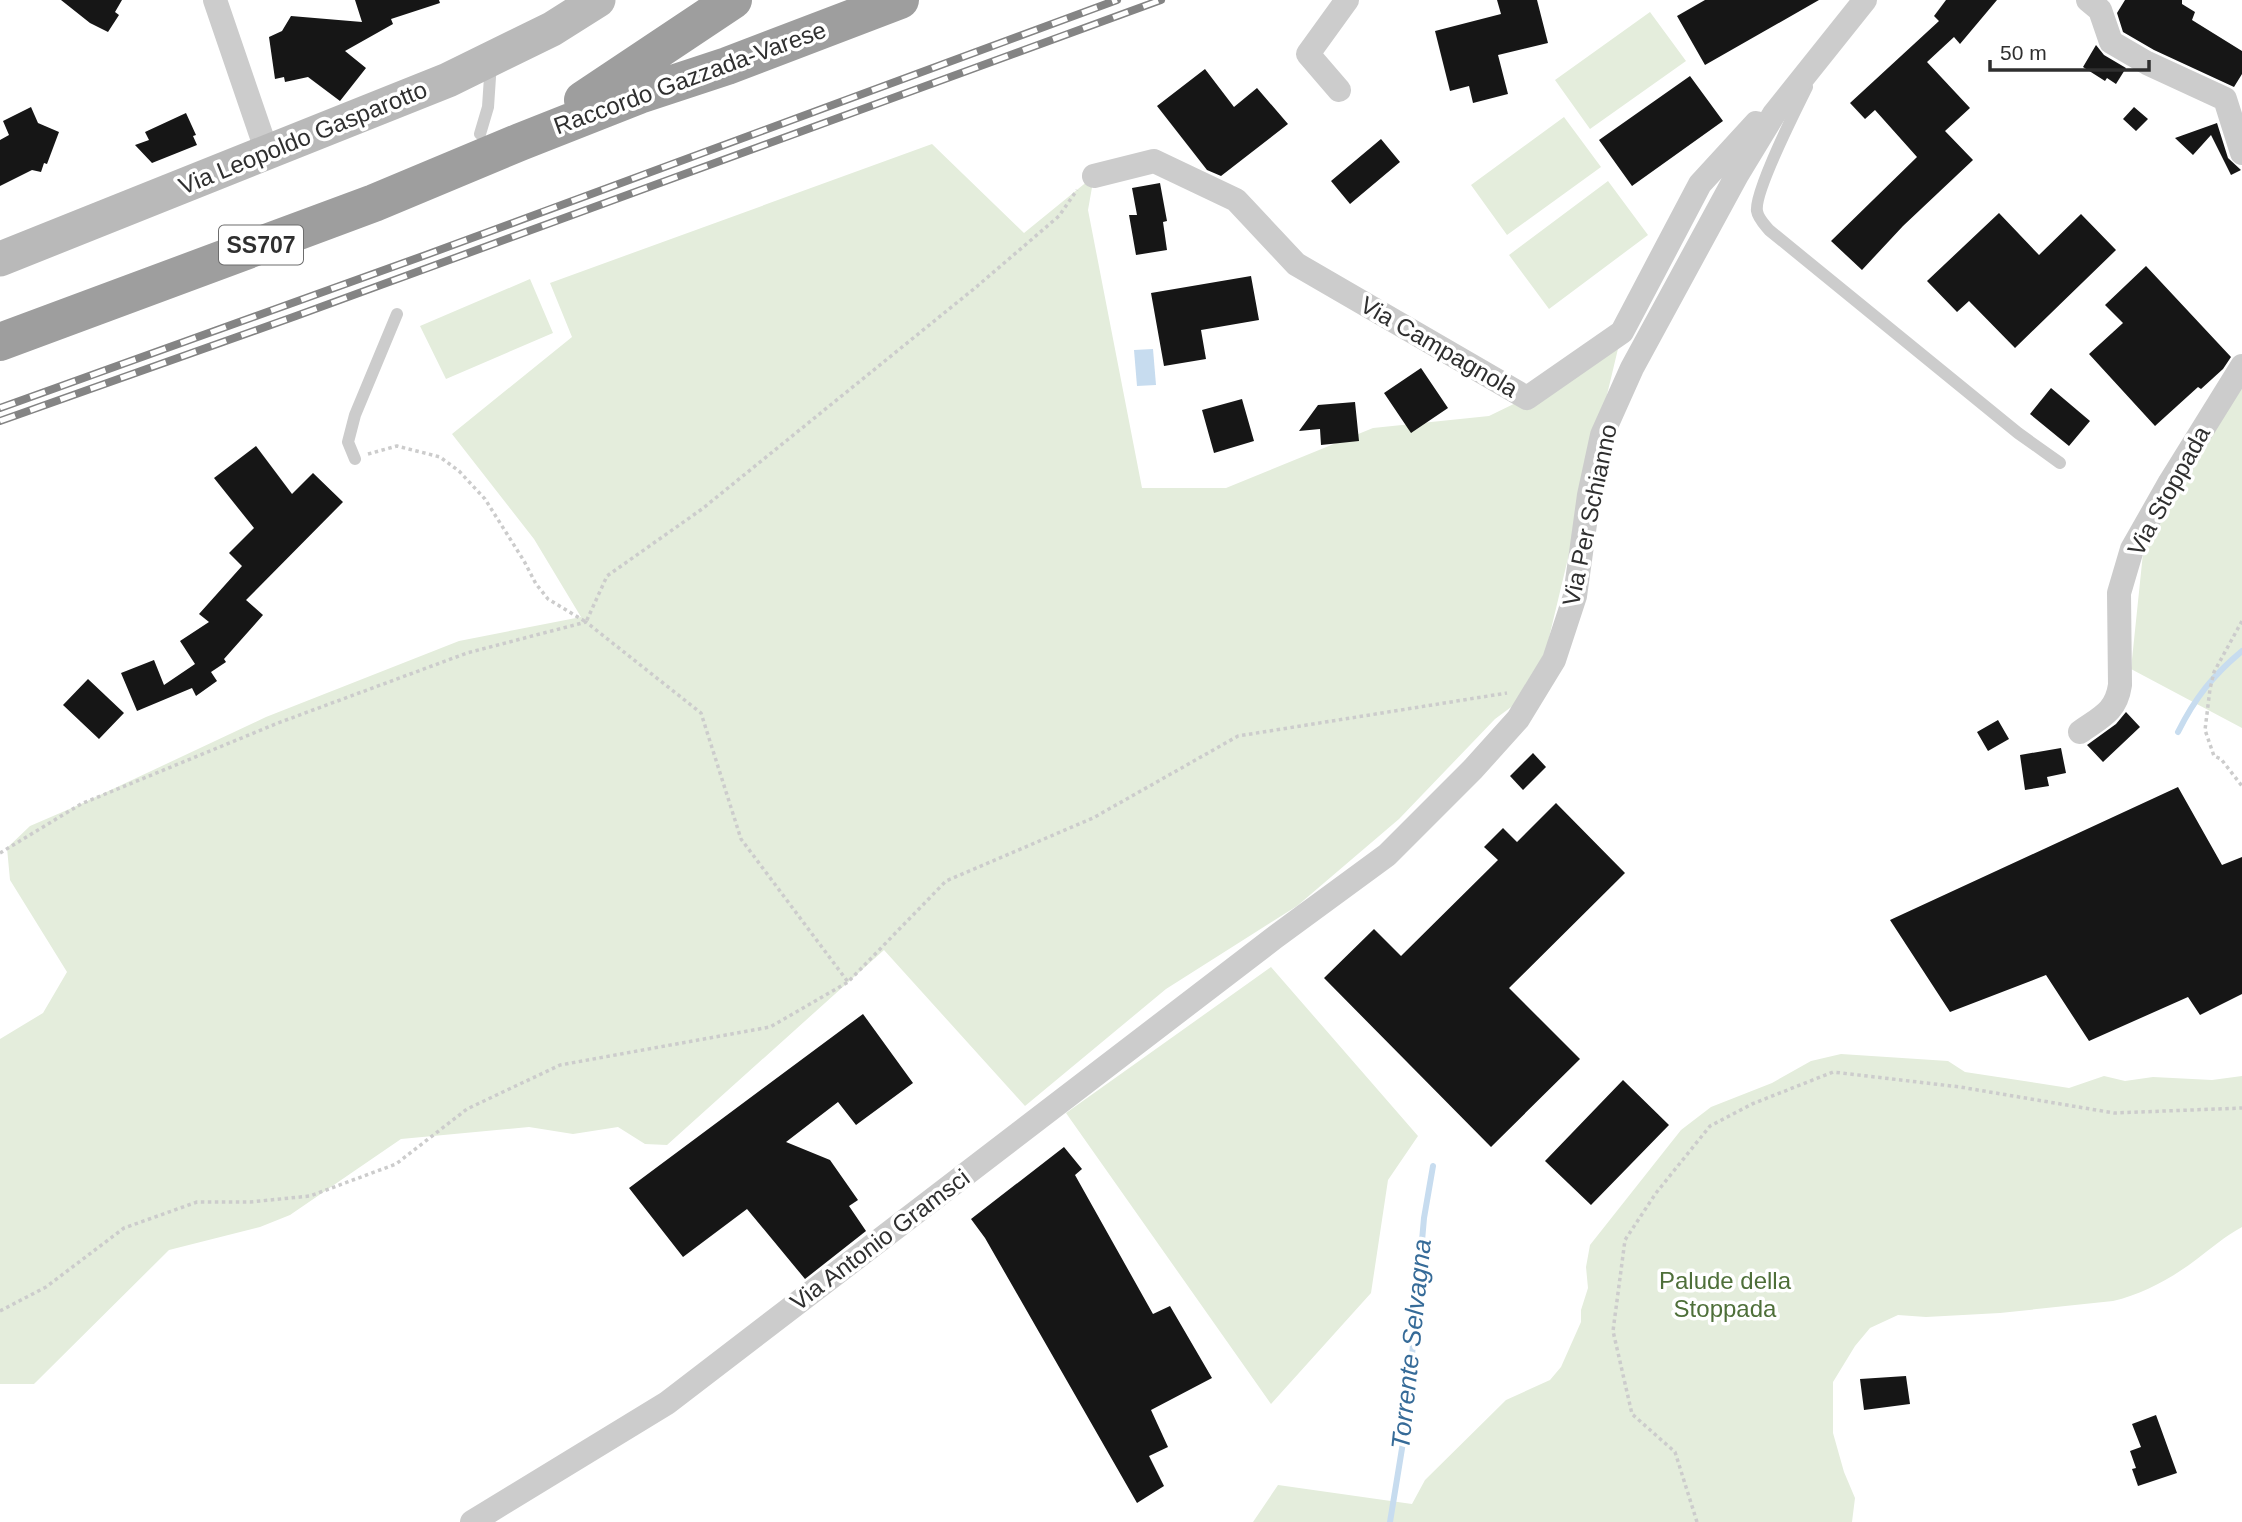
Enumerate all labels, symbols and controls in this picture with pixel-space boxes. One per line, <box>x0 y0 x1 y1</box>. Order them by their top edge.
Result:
street label: Raccordo Gazzada-Varese <box>550 16 830 139</box>
scale bar <box>1990 28 2149 72</box>
text: 50 m <box>2000 41 2047 64</box>
street label: Via Leopoldo Gasparotto <box>175 75 431 200</box>
road number: SS707 <box>219 226 303 264</box>
street label: Via Campagnola <box>1356 291 1523 403</box>
street label: Via Stoppada <box>2122 421 2216 560</box>
street label: Via Per Schianno <box>1557 422 1622 608</box>
street label: Via Antonio Gramsci <box>785 1164 974 1316</box>
water label: Torrente Selvagna <box>1385 1237 1437 1451</box>
park label: Palude della Stoppada <box>1659 1267 1792 1322</box>

